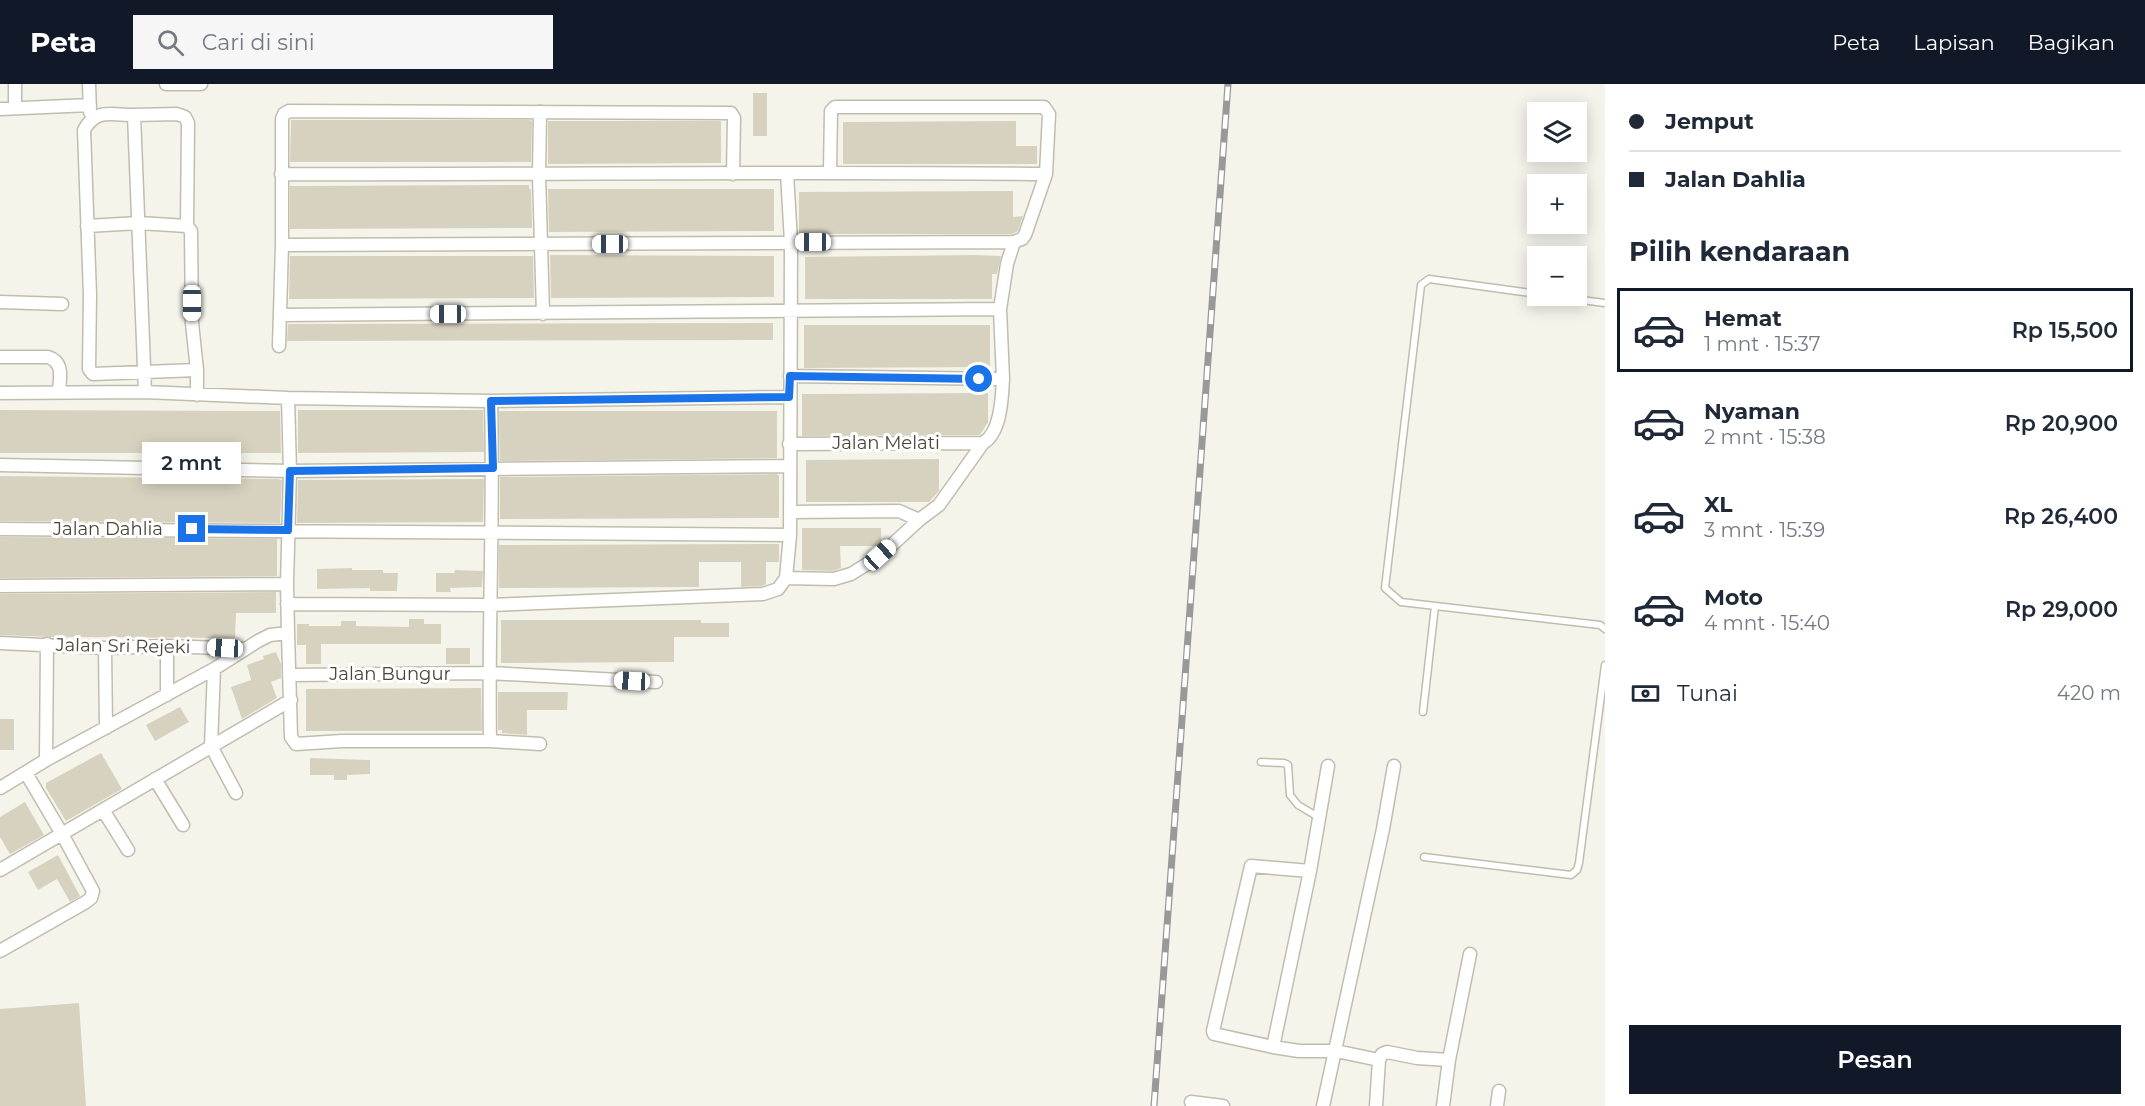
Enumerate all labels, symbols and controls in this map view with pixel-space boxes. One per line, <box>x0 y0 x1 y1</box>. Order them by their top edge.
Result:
search box <box>133 15 553 69</box>
text: Peta <box>30 25 97 59</box>
icon: search <box>154 26 187 59</box>
text: Cari di sini <box>202 29 315 56</box>
text: Peta <box>1832 30 1880 55</box>
text: Lapisan <box>1913 30 1995 55</box>
text: Bagikan <box>2028 30 2115 55</box>
map controls <box>1527 102 1587 306</box>
button: layers <box>1527 102 1587 162</box>
text: Jemput <box>1665 108 1754 135</box>
text: Jalan Dahlia <box>1665 166 1806 193</box>
button: + <box>1527 174 1587 234</box>
car <box>795 233 831 251</box>
car <box>592 235 628 253</box>
text: Pilih kendaraan <box>1629 235 1850 268</box>
button: − <box>1527 246 1587 306</box>
car <box>183 285 201 321</box>
icon: car <box>1632 303 1686 357</box>
car <box>430 305 466 323</box>
text: Hemat <box>1704 305 1782 332</box>
text: Rp 15,500 <box>2012 317 2118 344</box>
text: 1 mnt · 15:37 <box>1704 332 1820 356</box>
route start <box>965 365 992 392</box>
icon: car <box>1632 396 1686 450</box>
text: Nyaman <box>1704 398 1800 425</box>
text: Rp 20,900 <box>2005 410 2118 437</box>
text: 2 mnt · 15:38 <box>1704 425 1826 449</box>
street label: Jalan Melati <box>831 432 940 454</box>
callout: 2 mnt <box>142 442 242 484</box>
text: 2 mnt <box>161 451 222 475</box>
icon: car <box>1632 489 1686 543</box>
text: XL <box>1704 491 1733 518</box>
text: Rp 26,400 <box>2004 503 2118 530</box>
route end <box>178 515 205 542</box>
street label: Jalan Dahlia <box>52 518 163 540</box>
text: 3 mnt · 15:39 <box>1704 518 1825 542</box>
car <box>861 536 899 574</box>
icon: car <box>1632 582 1686 636</box>
text: Moto <box>1704 584 1763 611</box>
text: Rp 29,000 <box>2005 596 2118 623</box>
text: 4 mnt · 15:40 <box>1704 611 1830 635</box>
street label: Jalan Sri Rejeki <box>54 634 191 658</box>
car <box>207 638 243 658</box>
street label: Jalan Bungur <box>328 663 451 685</box>
car <box>614 671 650 691</box>
icon: cash <box>1629 677 1662 710</box>
text: Tunai <box>1677 680 1738 707</box>
text: 420 m <box>2057 681 2121 705</box>
button: Pesan <box>1629 1025 2121 1094</box>

